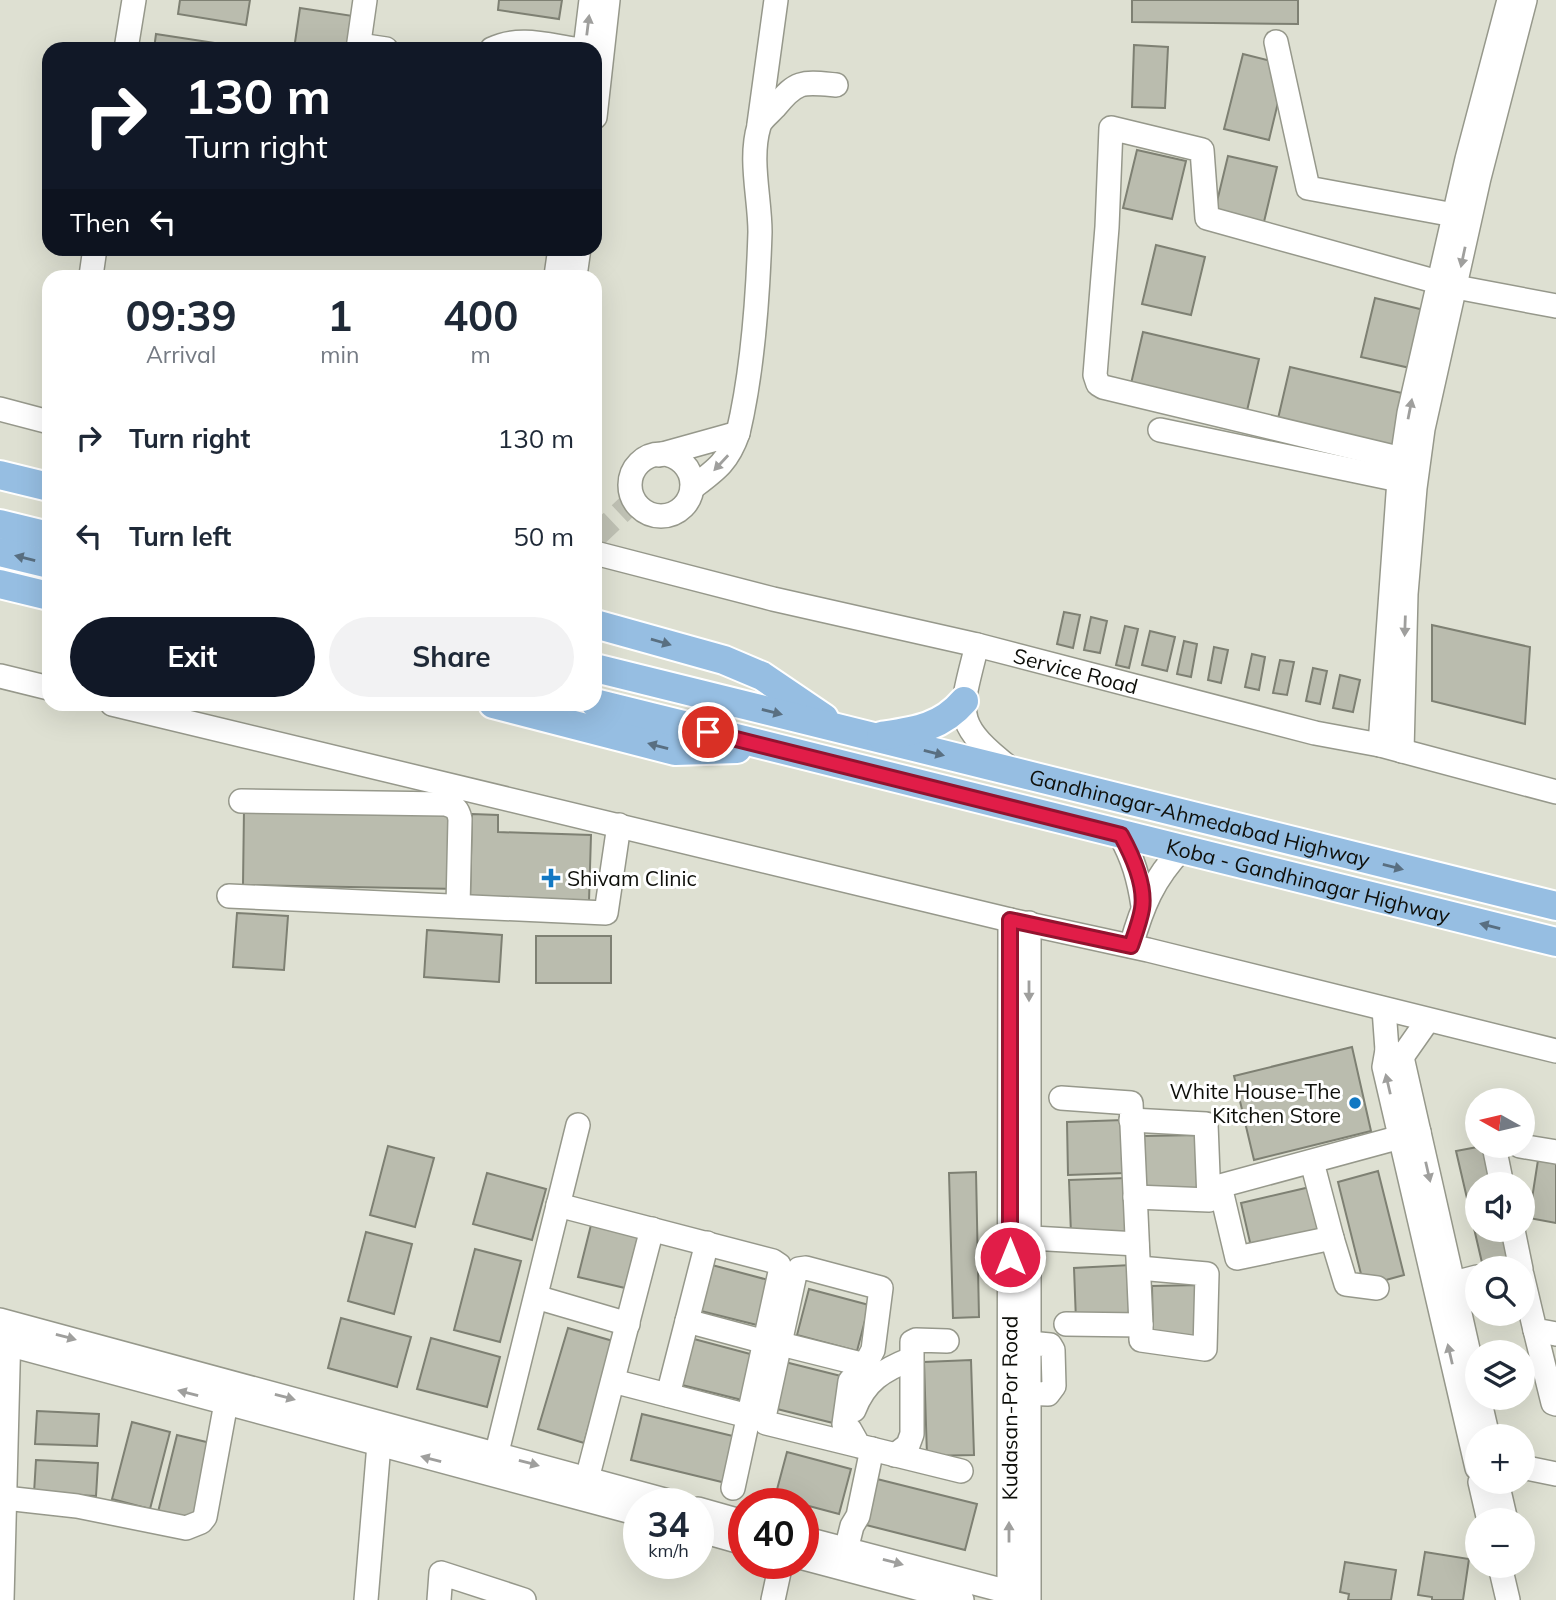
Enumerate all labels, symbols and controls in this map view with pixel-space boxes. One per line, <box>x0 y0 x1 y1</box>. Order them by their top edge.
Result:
one-way arrow <box>582 13 593 35</box>
text: 130 m <box>185 65 331 126</box>
icon: right <box>70 70 161 161</box>
text: Turn right <box>185 126 328 166</box>
icon: left <box>144 203 182 241</box>
text: Then <box>70 206 130 239</box>
one-way arrow <box>1457 246 1468 268</box>
text: 09:39 <box>126 289 237 342</box>
text: 1 <box>327 289 352 342</box>
text: 400 <box>443 289 518 342</box>
text: Arrival <box>146 340 216 369</box>
text: min <box>320 340 359 369</box>
text: m <box>471 340 491 369</box>
one-way arrow <box>1405 398 1416 420</box>
icon: right <box>70 419 108 457</box>
text: Turn right <box>129 422 250 455</box>
text: 130 m <box>498 422 574 455</box>
one-way arrow <box>713 455 729 472</box>
icon: left <box>70 517 108 555</box>
text: Turn left <box>129 520 231 553</box>
text: 50 m <box>513 520 574 553</box>
one-way arrow <box>13 552 35 563</box>
one-way arrow <box>1400 615 1411 637</box>
button: Exit <box>70 617 315 697</box>
button: Share <box>329 617 574 697</box>
one-way arrow <box>650 637 672 648</box>
street label: Service Road <box>1011 642 1141 699</box>
pin <box>678 702 738 762</box>
one-way arrow <box>761 707 783 718</box>
icon: arrive <box>689 713 727 751</box>
one-way arrow <box>647 740 669 751</box>
one-way arrow <box>923 748 945 759</box>
street label: Gandhinagar-Ahmedabad Highway <box>1027 763 1373 872</box>
street label: Koba - Gandhinagar Highway <box>1164 833 1453 928</box>
one-way arrow <box>1382 861 1404 872</box>
place label: Shivam Clinic <box>567 865 697 891</box>
marker: Shivam Clinic <box>541 868 561 888</box>
one-way arrow <box>1479 920 1501 931</box>
one-way arrow <box>1023 981 1035 1003</box>
one-way arrow <box>1382 1073 1393 1095</box>
place label: White House-The Kitchen Store <box>1169 1078 1341 1128</box>
north arrow <box>1465 1088 1535 1158</box>
map controls <box>1465 1088 1535 1578</box>
marker: White House-The Kitchen Store <box>1347 1095 1363 1111</box>
one-way arrow <box>1423 1161 1434 1183</box>
button: sound <box>1465 1172 1535 1242</box>
position arrow <box>973 1220 1047 1294</box>
button: search <box>1465 1256 1535 1326</box>
street label: Kudasan-Por Road <box>996 1316 1022 1500</box>
one-way arrow <box>56 1333 77 1343</box>
button: layers <box>1465 1340 1535 1410</box>
one-way arrow <box>1445 1343 1456 1365</box>
one-way arrow <box>177 1387 198 1397</box>
one-way arrow <box>275 1392 297 1403</box>
button: + <box>1465 1424 1535 1494</box>
one-way arrow <box>420 1453 442 1464</box>
one-way arrow <box>518 1458 540 1469</box>
speed limit sign: 40 <box>728 1488 819 1579</box>
text: 34 <box>647 1502 690 1546</box>
button: − <box>1465 1508 1535 1578</box>
one-way arrow <box>1003 1521 1015 1543</box>
text: km/h <box>648 1539 689 1562</box>
one-way arrow <box>882 1557 904 1568</box>

